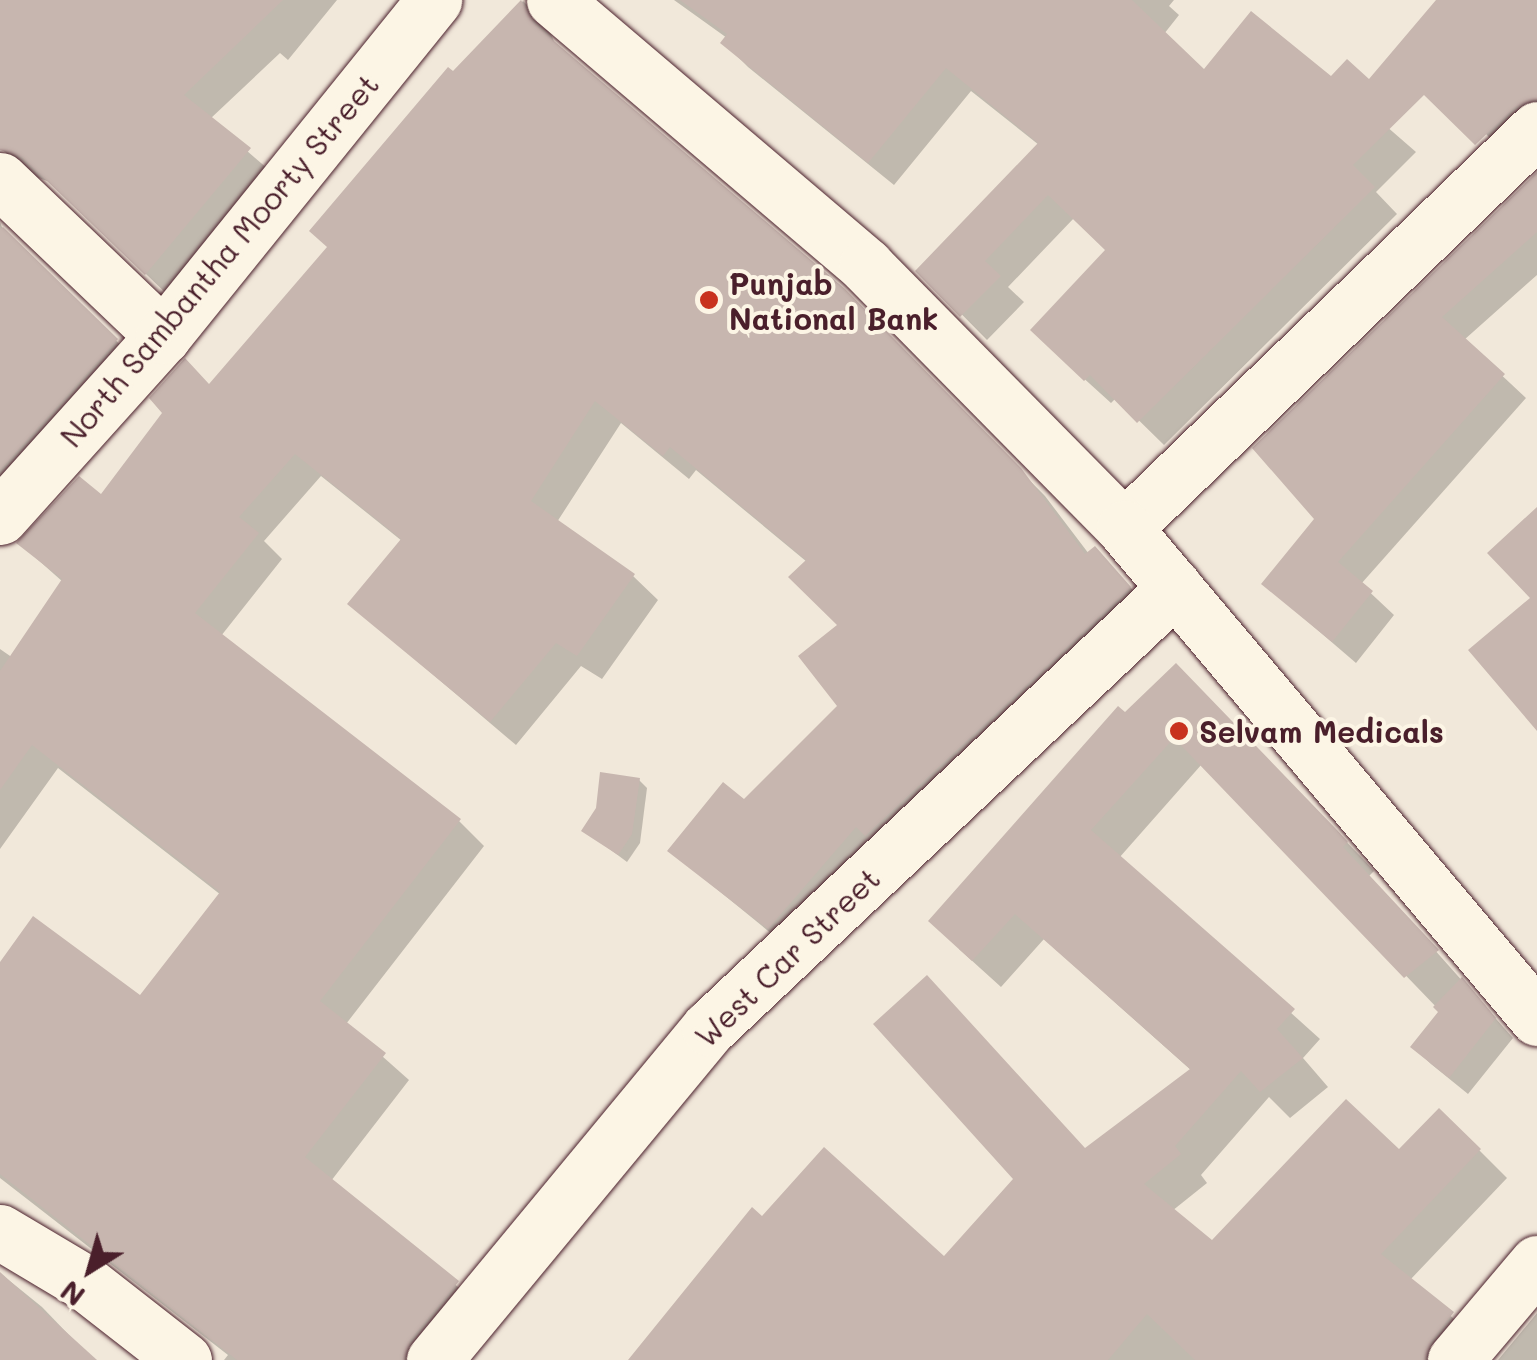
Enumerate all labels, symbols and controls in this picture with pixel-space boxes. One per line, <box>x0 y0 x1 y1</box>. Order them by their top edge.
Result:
street label: North Sambantha Moorty Street <box>52 66 386 454</box>
place label: Punjab National Bank <box>729 265 938 336</box>
marker: Punjab National Bank <box>698 289 720 311</box>
place label: Selvam Medicals <box>1199 713 1444 749</box>
marker: Selvam Medicals <box>1168 720 1190 742</box>
street label: West Car Street <box>687 860 887 1054</box>
north arrow <box>40 1220 140 1320</box>
text: N <box>53 1273 91 1315</box>

